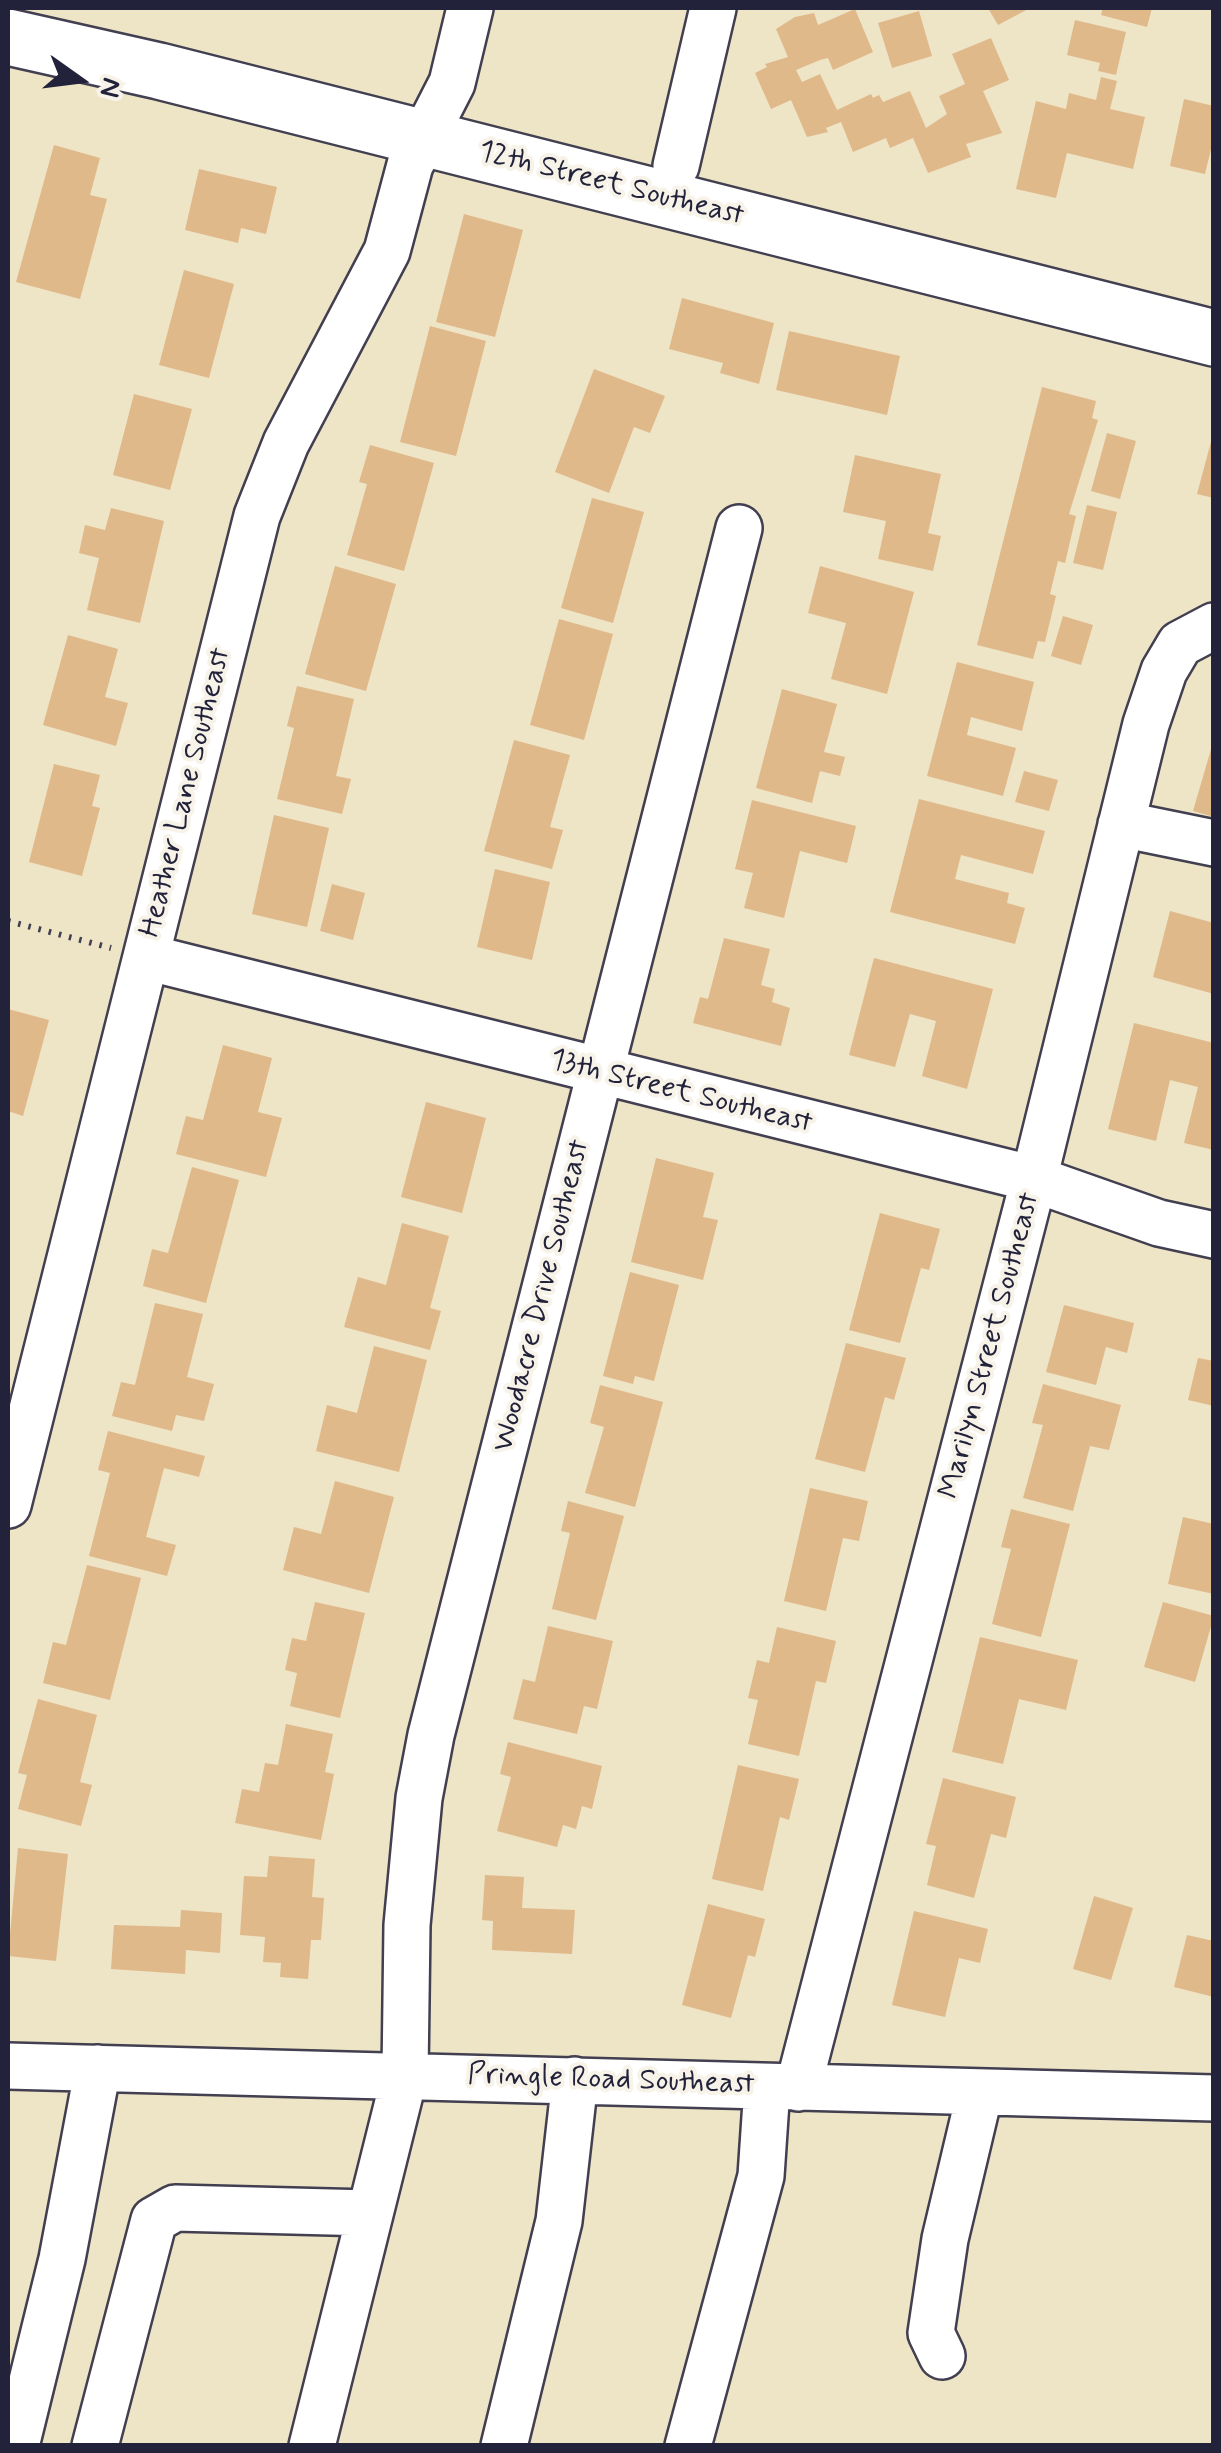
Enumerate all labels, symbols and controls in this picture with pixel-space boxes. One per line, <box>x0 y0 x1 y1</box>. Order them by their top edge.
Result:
north arrow <box>30 30 130 130</box>
text: N <box>89 74 130 101</box>
street label: 12th Street Southeast <box>475 135 747 235</box>
street label: Heather Lane Southeast <box>134 645 240 941</box>
street label: 13th Street Southeast <box>546 1043 816 1143</box>
street label: Woodacre Drive Southeast <box>487 1136 599 1456</box>
street label: Marilyn Street Southeast <box>933 1189 1049 1503</box>
street label: Pringle Road Southeast <box>467 2058 755 2104</box>

